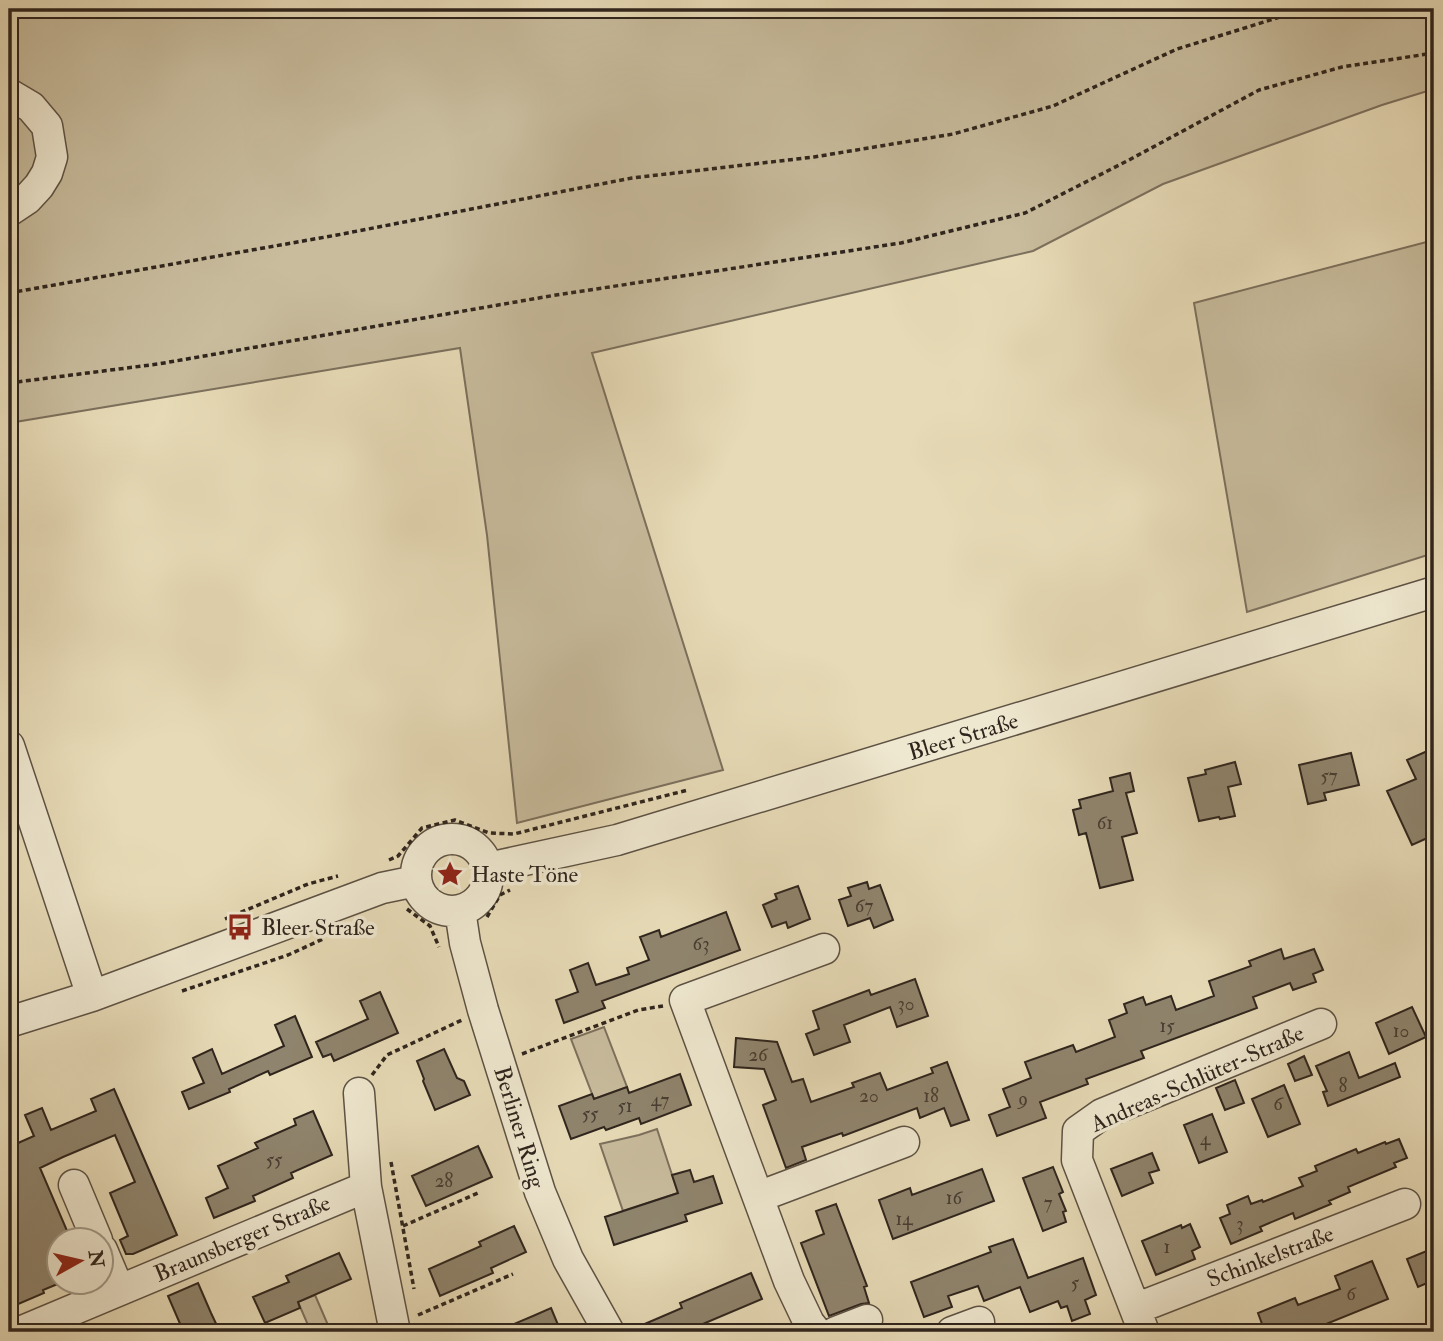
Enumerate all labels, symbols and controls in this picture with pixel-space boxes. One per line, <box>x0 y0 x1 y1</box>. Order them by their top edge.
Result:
street label: Bleer Straße <box>905 706 1022 767</box>
house number: 57 <box>1320 764 1338 788</box>
house number: 61 <box>1097 811 1113 835</box>
place icon: Haste Töne <box>435 859 465 889</box>
place label: Haste Töne <box>471 860 579 889</box>
house number: 67 <box>855 894 873 918</box>
bus stop icon: Bleer Straße <box>225 912 255 942</box>
place label: Bleer Straße <box>261 913 375 942</box>
house number: 63 <box>693 932 709 956</box>
house number: 30 <box>897 992 915 1016</box>
house number: 15 <box>1159 1014 1175 1038</box>
street label: Andreas-Schlüter-Straße <box>1085 1018 1309 1139</box>
house number: 10 <box>1393 1019 1409 1043</box>
house number: 26 <box>748 1043 769 1067</box>
street label: Berliner Ring <box>487 1063 552 1192</box>
house number: 8 <box>1339 1074 1348 1098</box>
house number: 20 <box>859 1084 879 1108</box>
house number: 18 <box>923 1084 939 1108</box>
house number: 9 <box>1016 1087 1028 1111</box>
house number: 47 <box>651 1088 670 1112</box>
house number: 6 <box>1273 1092 1284 1116</box>
house number: 51 <box>617 1094 633 1118</box>
house number: 55 <box>582 1102 599 1126</box>
house number: 4 <box>1200 1127 1211 1151</box>
house number: 55 <box>266 1148 283 1172</box>
house number: 28 <box>435 1169 453 1193</box>
house number: 16 <box>946 1186 964 1210</box>
street label: Braunsberger Straße <box>150 1188 335 1289</box>
house number: 7 <box>1044 1191 1053 1215</box>
house number: 14 <box>895 1207 913 1231</box>
house number: 3 <box>1236 1212 1244 1236</box>
street label: Schinkelstraße <box>1203 1219 1338 1294</box>
north arrow <box>46 1226 116 1296</box>
house number: 1 <box>1164 1235 1170 1259</box>
text: N <box>83 1248 109 1270</box>
house number: 5 <box>1071 1271 1080 1295</box>
house number: 6 <box>1346 1282 1357 1306</box>

